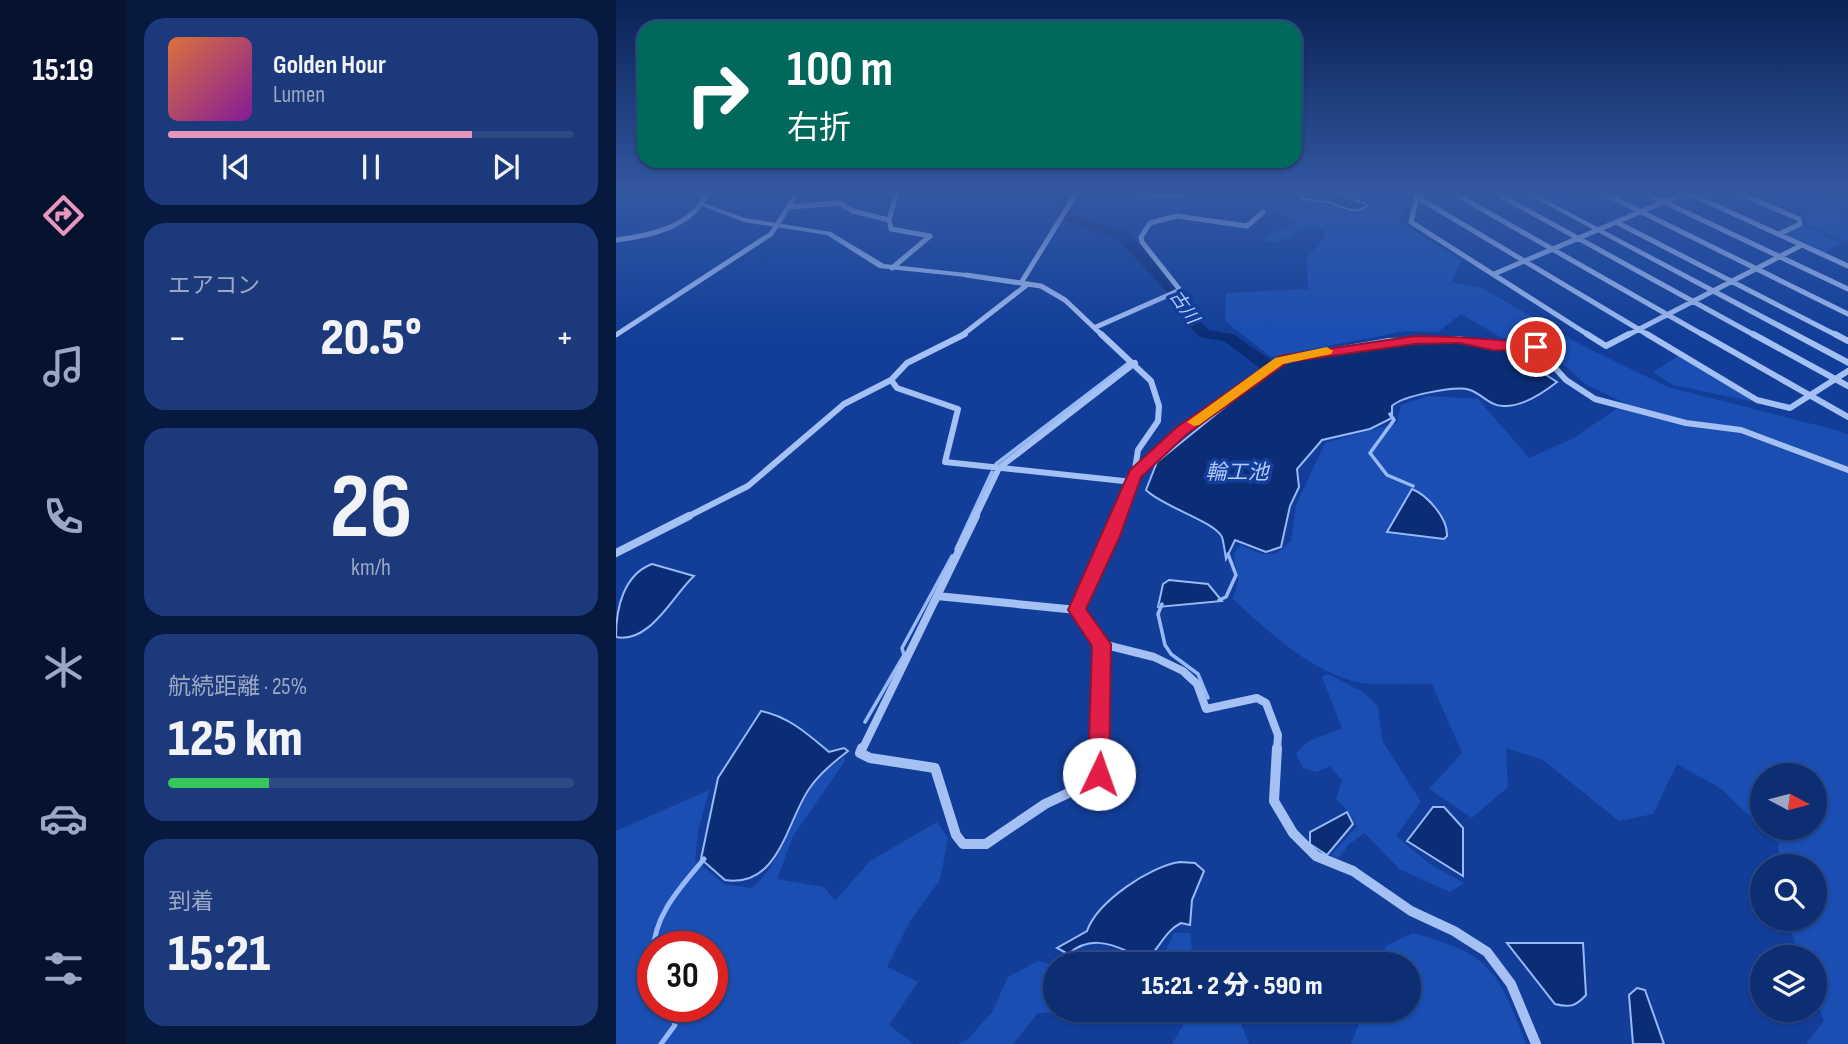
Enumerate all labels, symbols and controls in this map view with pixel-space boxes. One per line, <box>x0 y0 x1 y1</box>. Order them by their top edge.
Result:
text: 100 m <box>787 41 893 100</box>
icon: right <box>672 49 763 140</box>
text: Golden Hour <box>273 50 386 81</box>
text: 15:19 <box>32 51 94 90</box>
text: Lumen <box>273 81 325 109</box>
text: 右折 <box>787 109 851 148</box>
icon: previous <box>217 148 255 186</box>
icon: pause <box>352 148 390 186</box>
icon: next <box>487 148 525 186</box>
icon: directions <box>39 191 88 240</box>
text: エアコン <box>168 272 260 300</box>
water label: 古川 <box>1165 286 1204 329</box>
text: 20.5° <box>320 307 422 370</box>
text: − <box>168 316 187 361</box>
text: + <box>555 316 574 361</box>
pin <box>1506 317 1566 377</box>
icon: arrive <box>1517 328 1555 366</box>
icon: music <box>39 342 88 391</box>
text: 26 <box>330 454 412 563</box>
water label: 輪工池 <box>1206 460 1270 485</box>
icon: phone <box>39 492 88 541</box>
text: km/h <box>351 554 391 582</box>
icon: climate <box>39 643 88 692</box>
text: 航続距離 · 25% <box>168 673 307 701</box>
text: 125 km <box>168 708 303 771</box>
position arrow <box>1062 737 1136 811</box>
north arrow <box>1750 763 1827 840</box>
map controls <box>1750 763 1827 1022</box>
icon: car <box>39 794 88 843</box>
button: search <box>1750 854 1827 931</box>
text: 到着 <box>168 888 214 916</box>
text: 15:21 <box>168 923 270 986</box>
speed limit sign: 30 <box>637 931 728 1022</box>
icon: filters <box>39 944 88 993</box>
button: layers <box>1750 945 1827 1022</box>
text: 15:21 · 2 分 · 590 m <box>1142 971 1322 1002</box>

